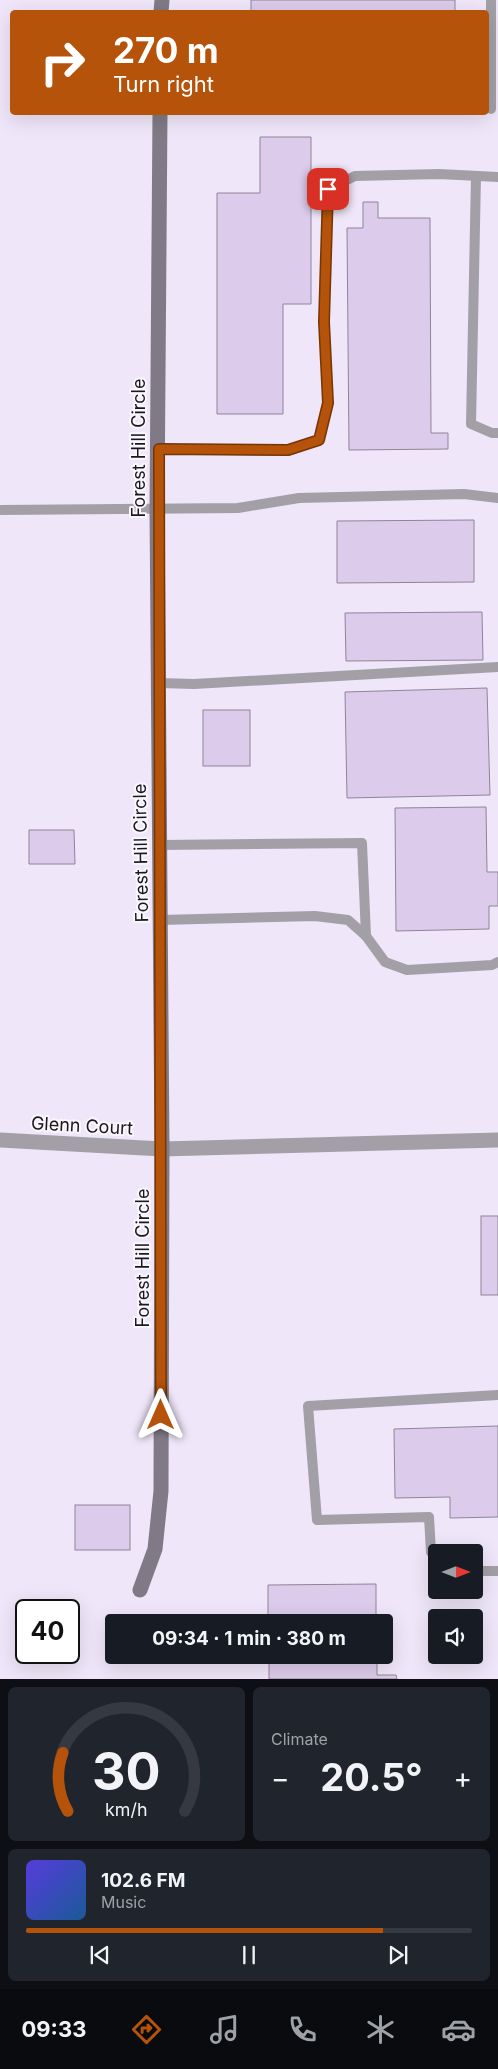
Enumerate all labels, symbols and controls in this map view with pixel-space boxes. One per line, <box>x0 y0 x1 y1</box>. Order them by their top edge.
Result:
text: 270 m <box>113 29 219 71</box>
icon: right <box>30 30 95 95</box>
text: Turn right <box>113 71 214 97</box>
pin <box>307 168 349 210</box>
icon: arrive <box>314 175 342 203</box>
street label: Forest Hill Circle <box>128 379 149 517</box>
street label: Forest Hill Circle <box>129 783 152 923</box>
street label: Glenn Court <box>30 1112 134 1139</box>
street label: Forest Hill Circle <box>132 1189 153 1327</box>
position arrow <box>134 1388 186 1440</box>
north arrow <box>428 1544 482 1599</box>
map controls <box>428 1544 483 1664</box>
speed limit sign: 40 <box>15 1599 80 1664</box>
button: sound <box>428 1609 483 1664</box>
text: 09:34 · 1 min · 380 m <box>152 1627 346 1650</box>
text: Climate <box>271 1729 328 1749</box>
text: 30 <box>92 1740 161 1803</box>
text: 20.5° <box>320 1754 423 1800</box>
text: − <box>271 1761 290 1795</box>
text: + <box>453 1761 472 1795</box>
text: km/h <box>105 1799 148 1820</box>
text: 102.6 FM <box>101 1869 185 1892</box>
text: Music <box>101 1892 146 1912</box>
icon: previous <box>86 1941 114 1969</box>
icon: pause <box>235 1941 263 1969</box>
icon: next <box>384 1941 412 1969</box>
icon: directions <box>129 2012 164 2047</box>
icon: music <box>207 2012 242 2047</box>
icon: phone <box>285 2012 320 2047</box>
icon: climate <box>363 2012 398 2047</box>
icon: car <box>441 2012 476 2047</box>
text: 09:33 <box>22 2016 86 2042</box>

